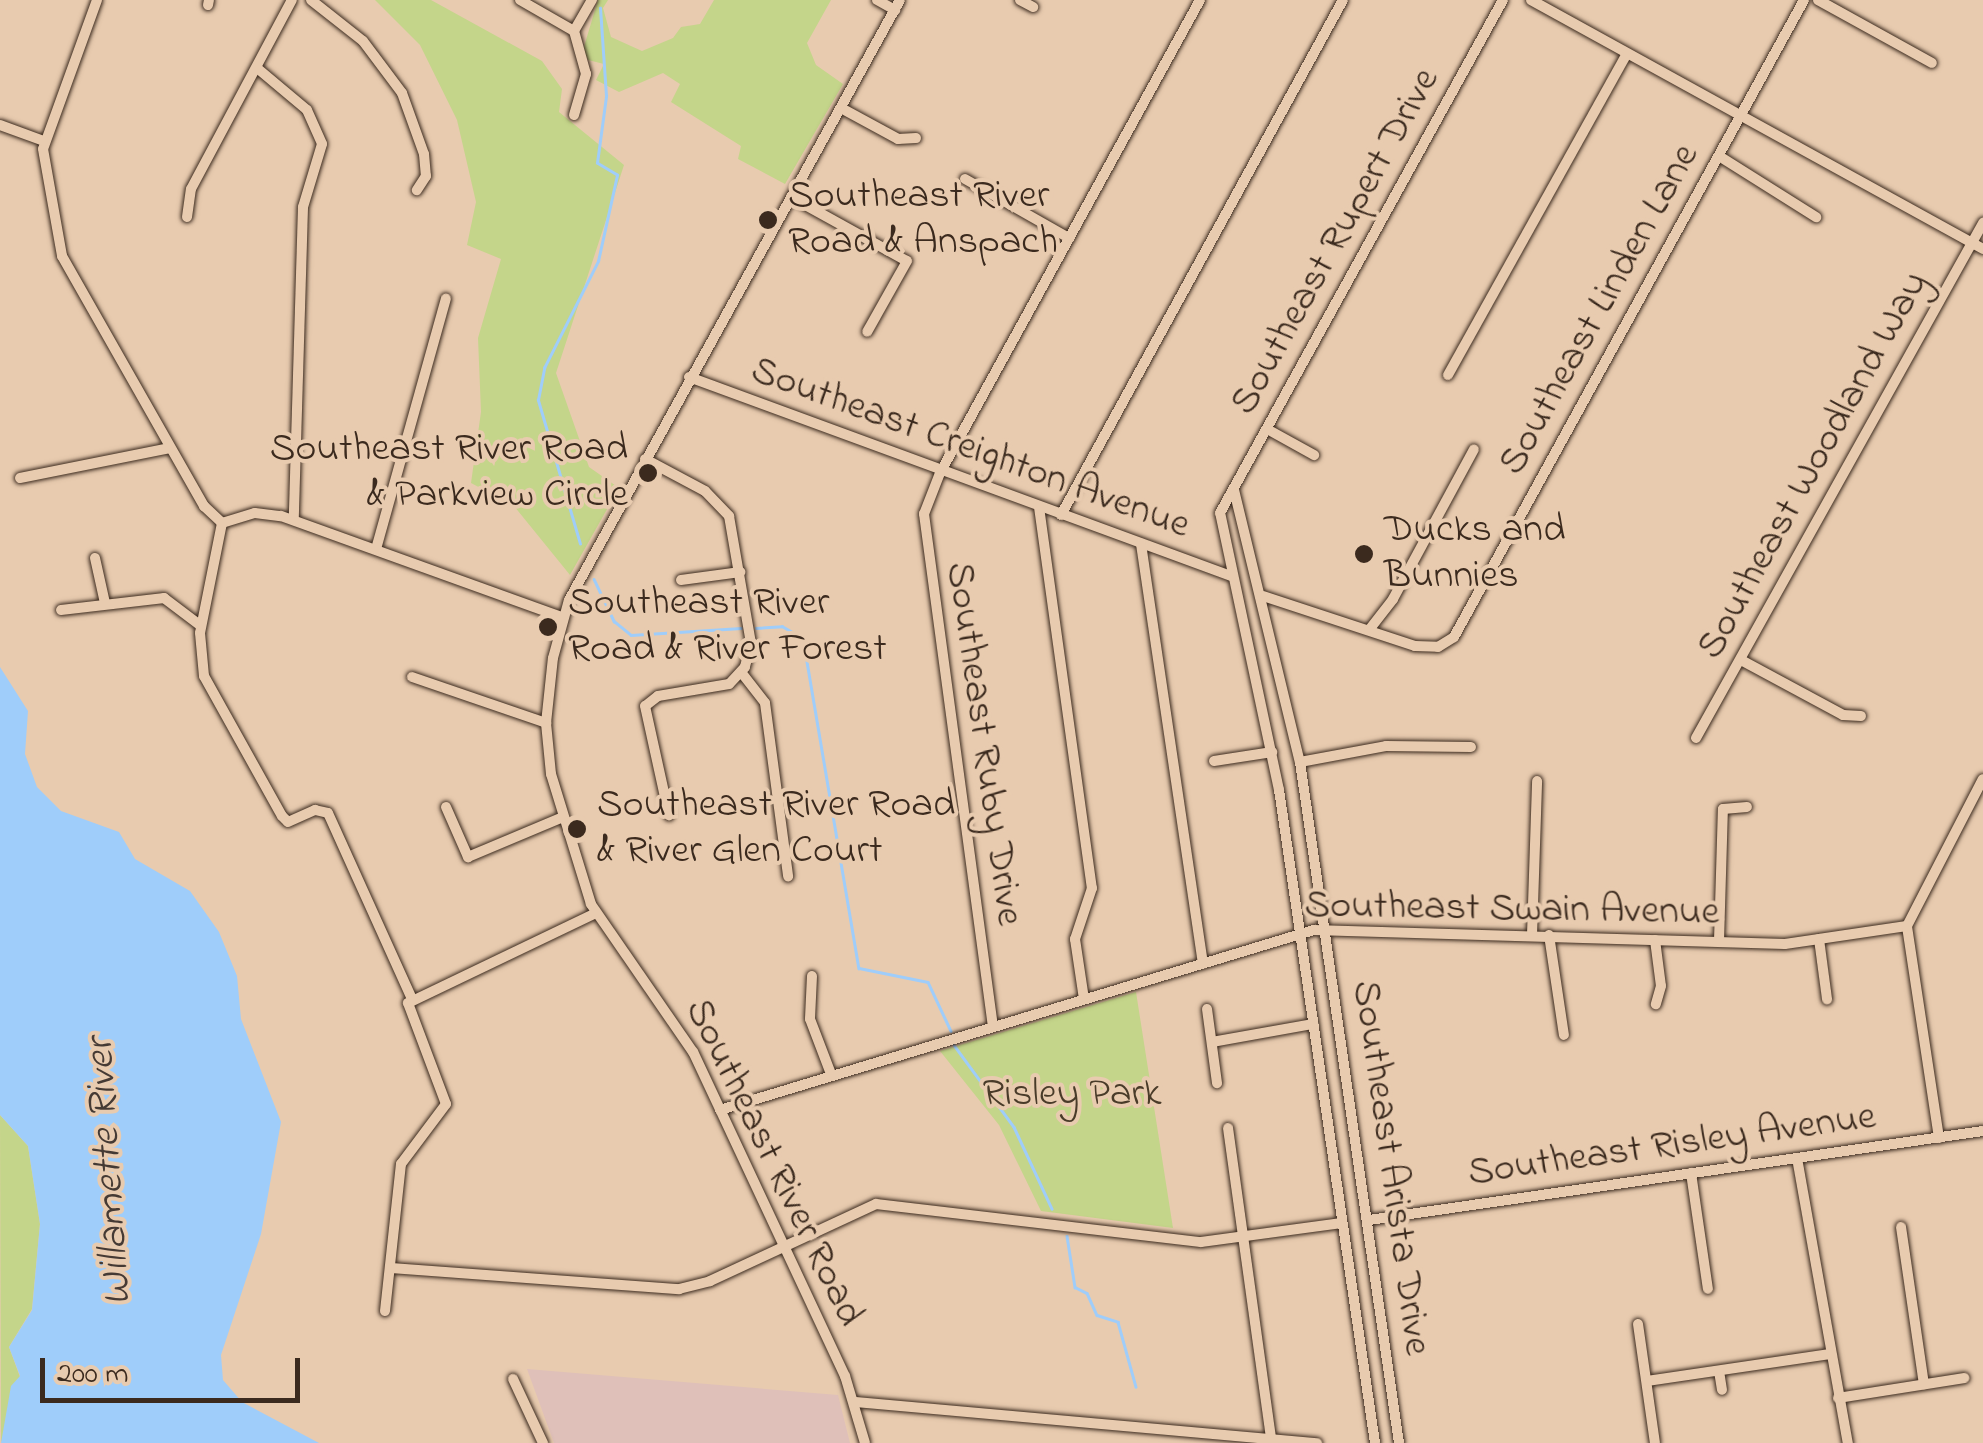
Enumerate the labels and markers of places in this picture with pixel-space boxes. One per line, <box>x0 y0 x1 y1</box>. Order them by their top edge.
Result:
place label: Southeast River Road & Anspach <box>788 173 1058 267</box>
marker: Southeast River Road & Anspach <box>757 209 779 231</box>
place label: Southeast River Road & Parkview Circle <box>270 426 628 520</box>
marker: Southeast River Road & Parkview Circle <box>637 462 659 484</box>
place label: Ducks and Bunnies <box>1384 507 1566 601</box>
marker: Ducks and Bunnies <box>1353 543 1375 565</box>
place label: Southeast River Road & River Forest <box>568 580 887 674</box>
marker: Southeast River Road & River Forest <box>537 616 559 638</box>
place label: Southeast River Road & River Glen Court <box>597 782 955 876</box>
marker: Southeast River Road & River Glen Court <box>566 818 588 840</box>

